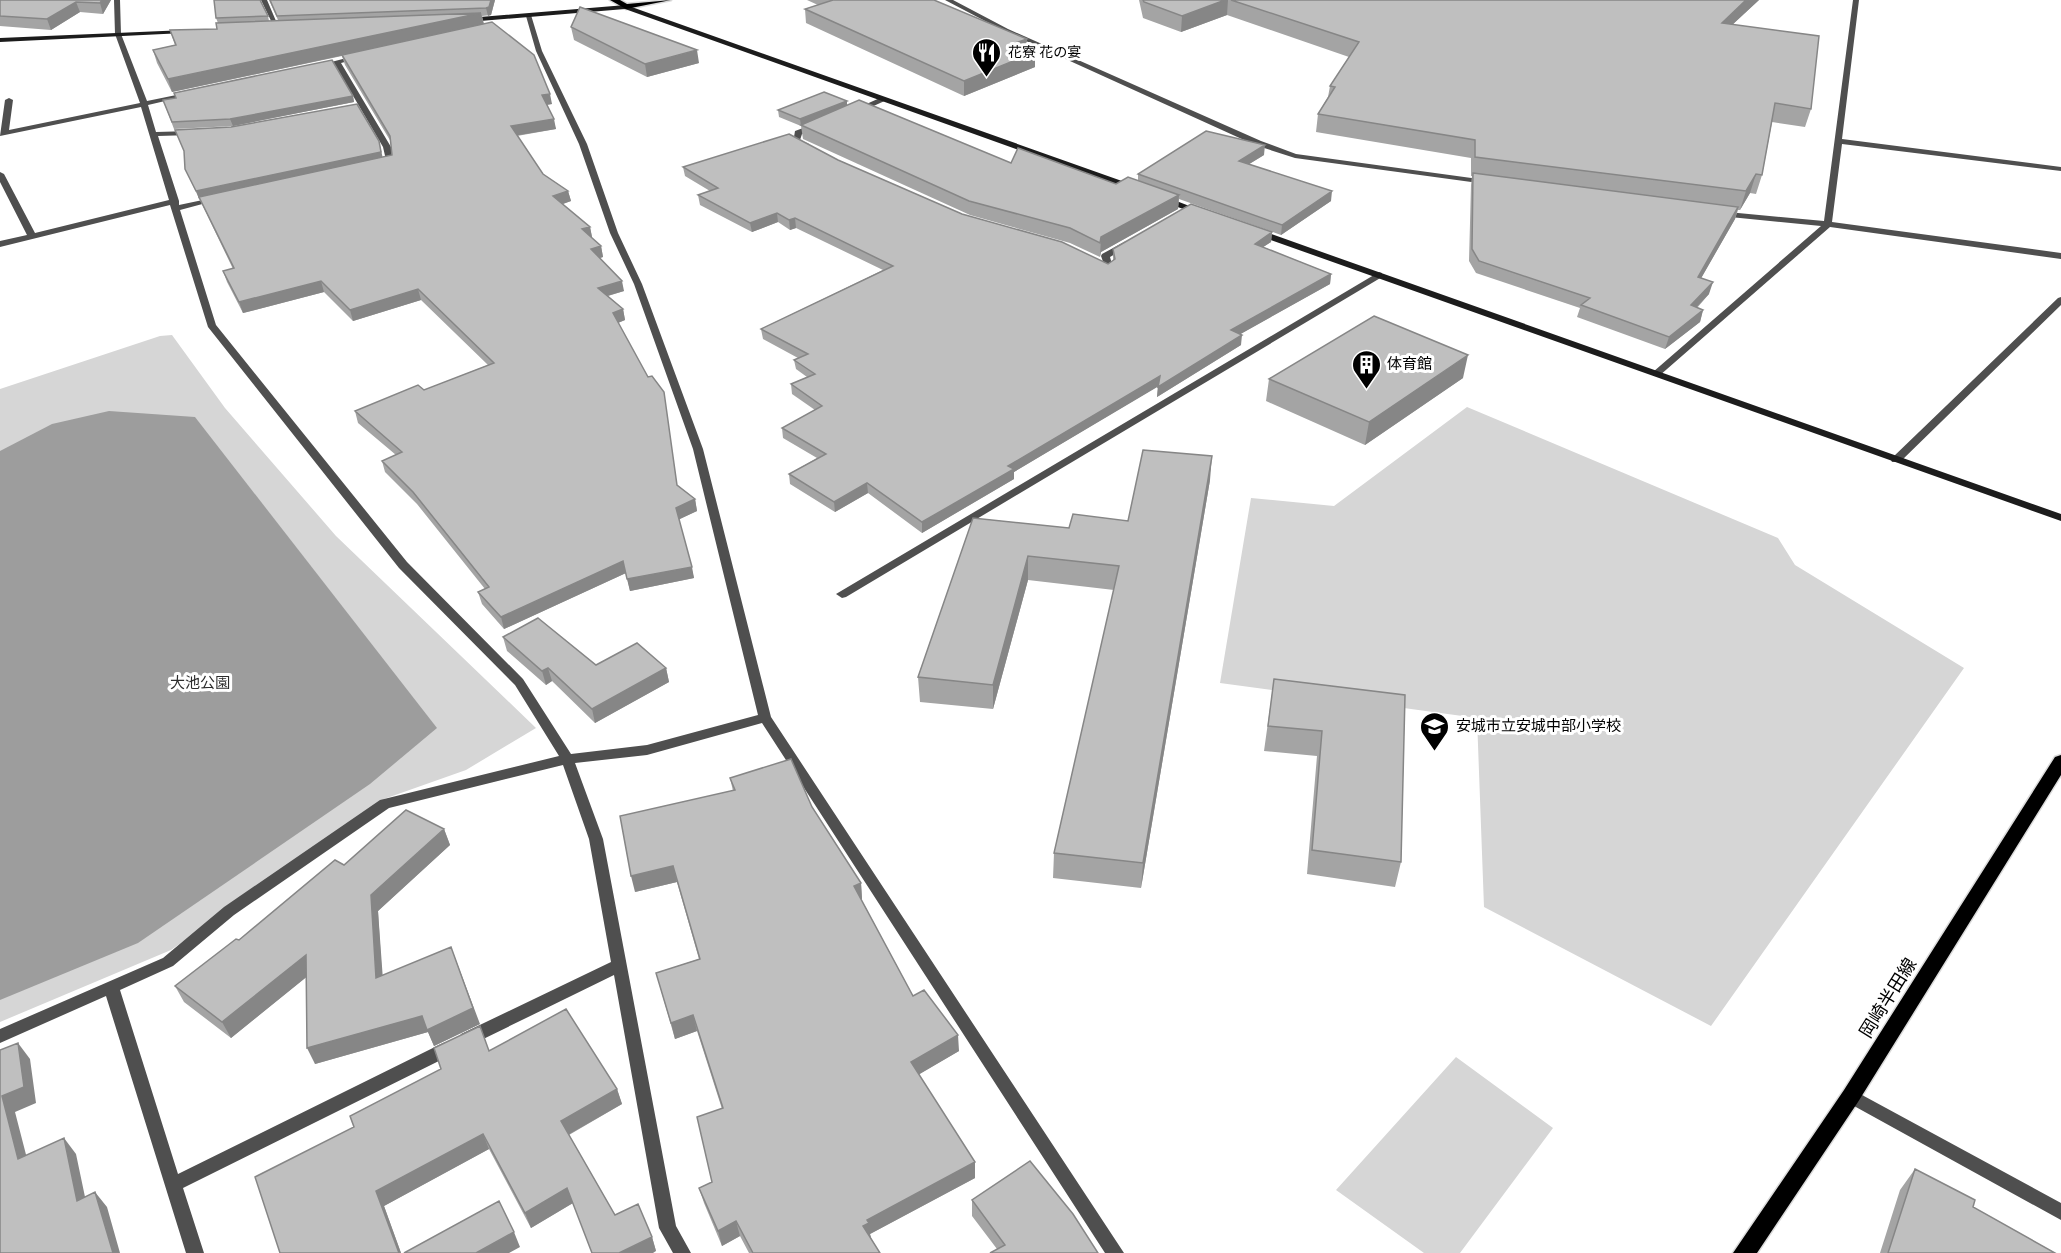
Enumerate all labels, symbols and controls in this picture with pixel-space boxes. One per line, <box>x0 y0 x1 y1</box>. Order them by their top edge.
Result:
restaurant icon: 花寮 花の宴 <box>971 36 1003 78</box>
place label: 花寮 花の宴 <box>1008 44 1081 61</box>
building icon: 体育館 <box>1350 348 1382 390</box>
place label: 体育館 <box>1387 355 1432 373</box>
park label: 大池公園 <box>170 674 230 692</box>
school or university icon: 安城市立安城中部小学校 <box>1419 710 1451 752</box>
place label: 安城市立安城中部小学校 <box>1456 717 1621 735</box>
street label: 岡崎半田線 <box>1855 954 1921 1042</box>

